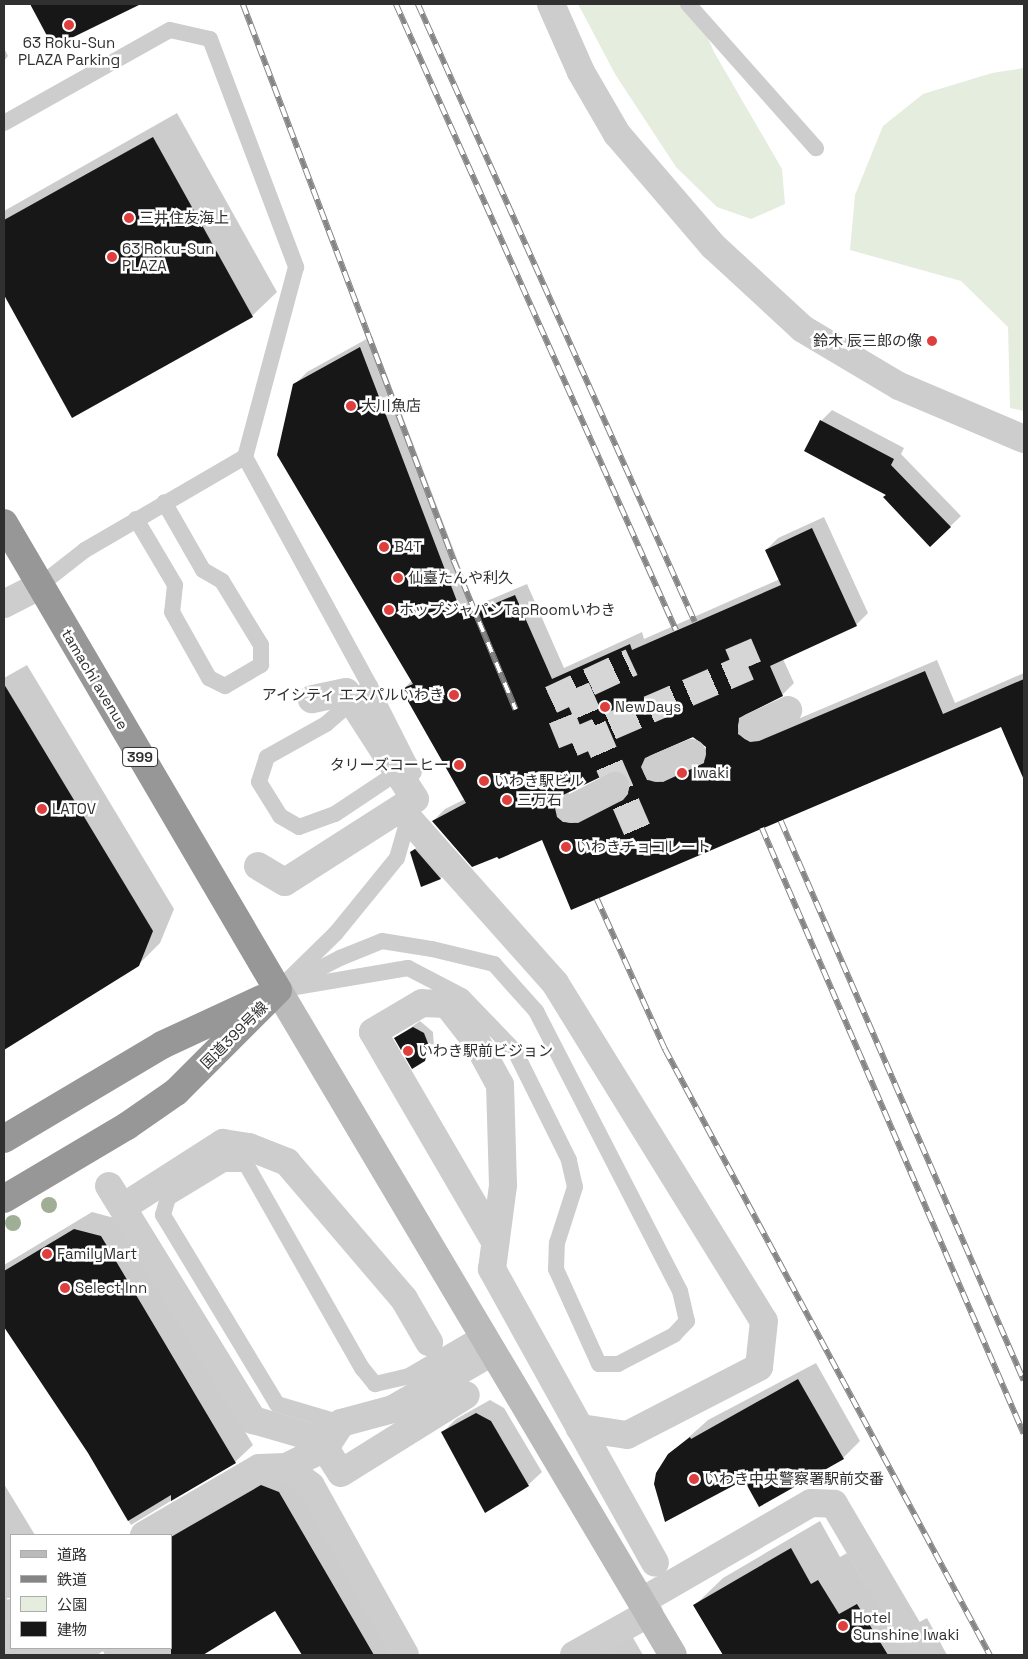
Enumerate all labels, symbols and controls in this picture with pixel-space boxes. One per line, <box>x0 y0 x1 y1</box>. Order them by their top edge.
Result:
marker: 63 Roku-Sun PLAZA Parking <box>63 19 75 31</box>
place label: 63 Roku-Sun PLAZA Parking <box>18 33 120 68</box>
place label: 三井住友海上 <box>139 209 229 227</box>
marker: 三井住友海上 <box>123 212 135 224</box>
place label: 63 Roku-Sun PLAZA <box>122 239 214 274</box>
marker: 63 Roku-Sun PLAZA <box>106 251 118 263</box>
place label: 鈴木 辰三郎の像 <box>813 332 922 350</box>
marker: 鈴木 辰三郎の像 <box>926 335 938 347</box>
place label: 大川魚店 <box>361 397 421 415</box>
marker: 大川魚店 <box>345 400 357 412</box>
place label: B4T <box>394 538 422 556</box>
marker: B4T <box>378 541 390 553</box>
place label: 仙臺たんや利久 <box>408 569 513 587</box>
marker: 仙臺たんや利久 <box>392 572 404 584</box>
place label: ホップジャパンTapRoomいわき <box>399 601 616 619</box>
marker: ホップジャパンTapRoomいわき <box>383 604 395 616</box>
street label: tamachi avenue <box>58 625 132 733</box>
place label: アイシティ エスパルいわき <box>260 686 444 704</box>
marker: アイシティ エスパルいわき <box>448 689 460 701</box>
place label: NewDays <box>615 698 681 716</box>
marker: NewDays <box>599 701 611 713</box>
road number: 399 <box>121 746 159 769</box>
place label: タリーズコーヒー <box>329 756 449 774</box>
marker: タリーズコーヒー <box>453 759 465 771</box>
place label: Iwaki <box>693 764 729 782</box>
marker: Iwaki <box>675 766 689 780</box>
place label: いわき駅ビル <box>494 772 584 790</box>
marker: いわき駅ビル <box>478 775 490 787</box>
place label: 三万石 <box>517 791 562 809</box>
marker: 三万石 <box>501 794 513 806</box>
place label: LATOV <box>52 800 96 818</box>
marker: LATOV <box>36 803 48 815</box>
place label: いわきチョコレート <box>576 838 711 856</box>
marker: いわきチョコレート <box>560 841 572 853</box>
street label: 国道399号線 <box>197 998 271 1072</box>
place label: いわき駅前ビジョン <box>418 1042 553 1060</box>
marker: いわき駅前ビジョン <box>402 1045 414 1057</box>
place label: FamilyMart <box>57 1245 137 1263</box>
marker: FamilyMart <box>41 1248 53 1260</box>
place label: Select Inn <box>75 1279 147 1297</box>
marker: Select Inn <box>59 1282 71 1294</box>
place label: いわき中央警察署駅前交番 <box>704 1470 884 1488</box>
marker: いわき中央警察署駅前交番 <box>688 1473 700 1485</box>
legend <box>10 1534 172 1649</box>
text: 道路 <box>57 1545 87 1564</box>
text: 鉄道 <box>57 1570 87 1589</box>
text: 公園 <box>57 1595 87 1614</box>
place label: Hotel Sunshine Iwaki <box>853 1608 959 1643</box>
text: 建物 <box>57 1620 87 1639</box>
marker: Hotel Sunshine Iwaki <box>837 1620 849 1632</box>

